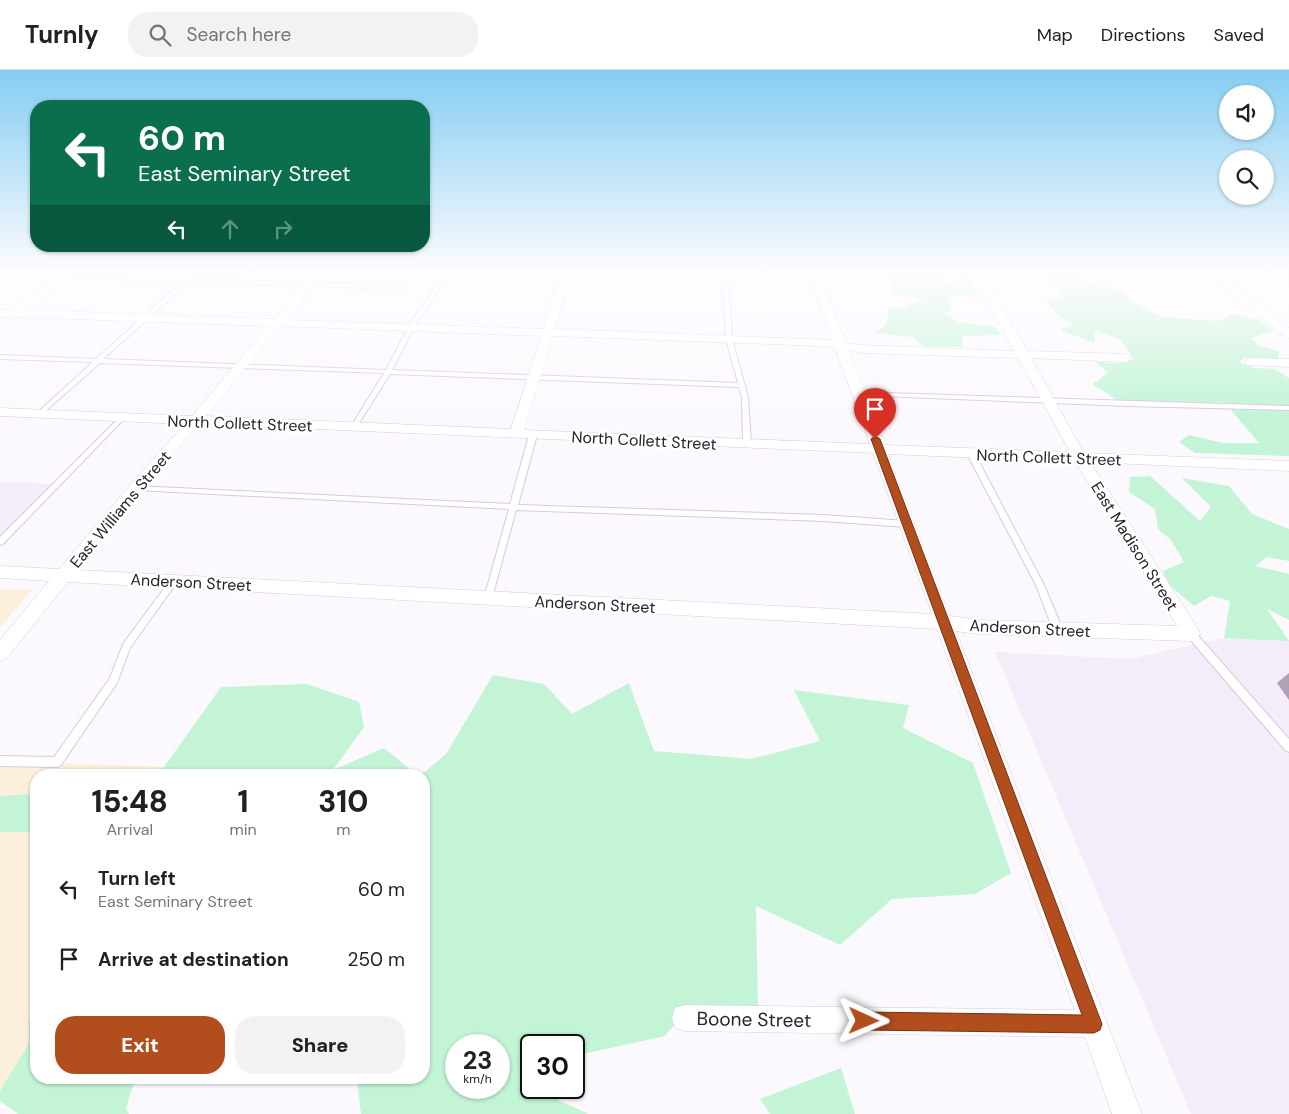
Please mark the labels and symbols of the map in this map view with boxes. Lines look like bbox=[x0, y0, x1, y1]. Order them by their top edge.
pin bbox=[854, 388, 896, 439]
street label: North Collett Street bbox=[167, 410, 313, 437]
street label: North Collett Street bbox=[571, 426, 717, 455]
street label: North Collett Street bbox=[976, 444, 1122, 471]
street label: East Williams Street bbox=[65, 446, 176, 572]
street label: East Madison Street bbox=[1086, 478, 1183, 615]
street label: Anderson Street bbox=[130, 569, 252, 596]
street label: Anderson Street bbox=[534, 591, 656, 618]
street label: Anderson Street bbox=[969, 615, 1091, 642]
position arrow bbox=[837, 994, 889, 1046]
street label: Boone Street bbox=[696, 1006, 811, 1033]
speed limit sign: 30 bbox=[520, 1034, 585, 1099]

